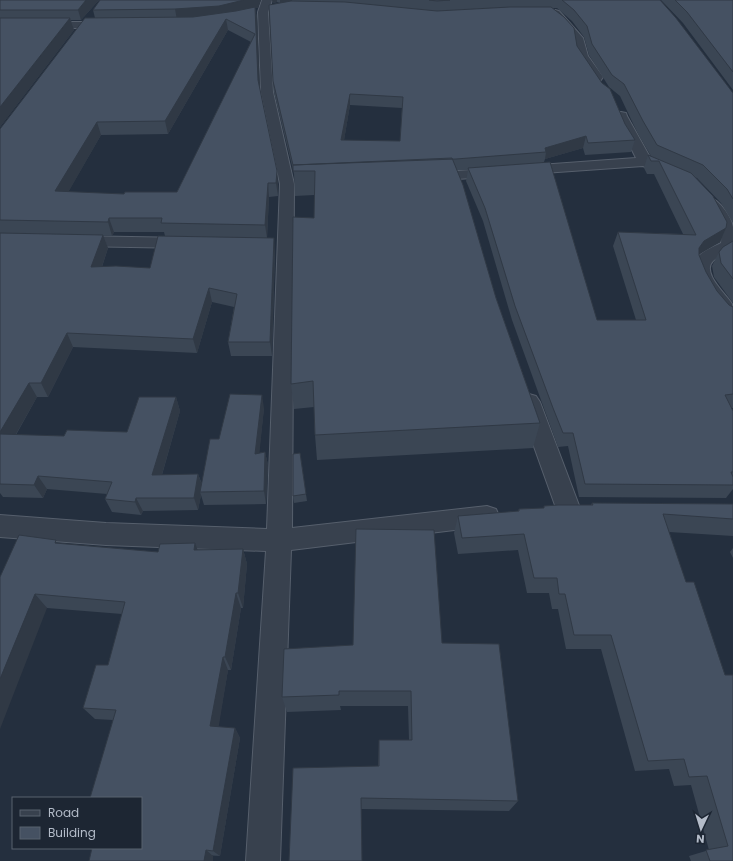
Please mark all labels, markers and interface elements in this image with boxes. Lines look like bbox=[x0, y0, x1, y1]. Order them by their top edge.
legend bbox=[12, 797, 142, 849]
text: Road bbox=[48, 804, 79, 821]
north arrow bbox=[681, 809, 721, 849]
text: Building bbox=[48, 824, 96, 841]
text: N bbox=[696, 831, 705, 847]

